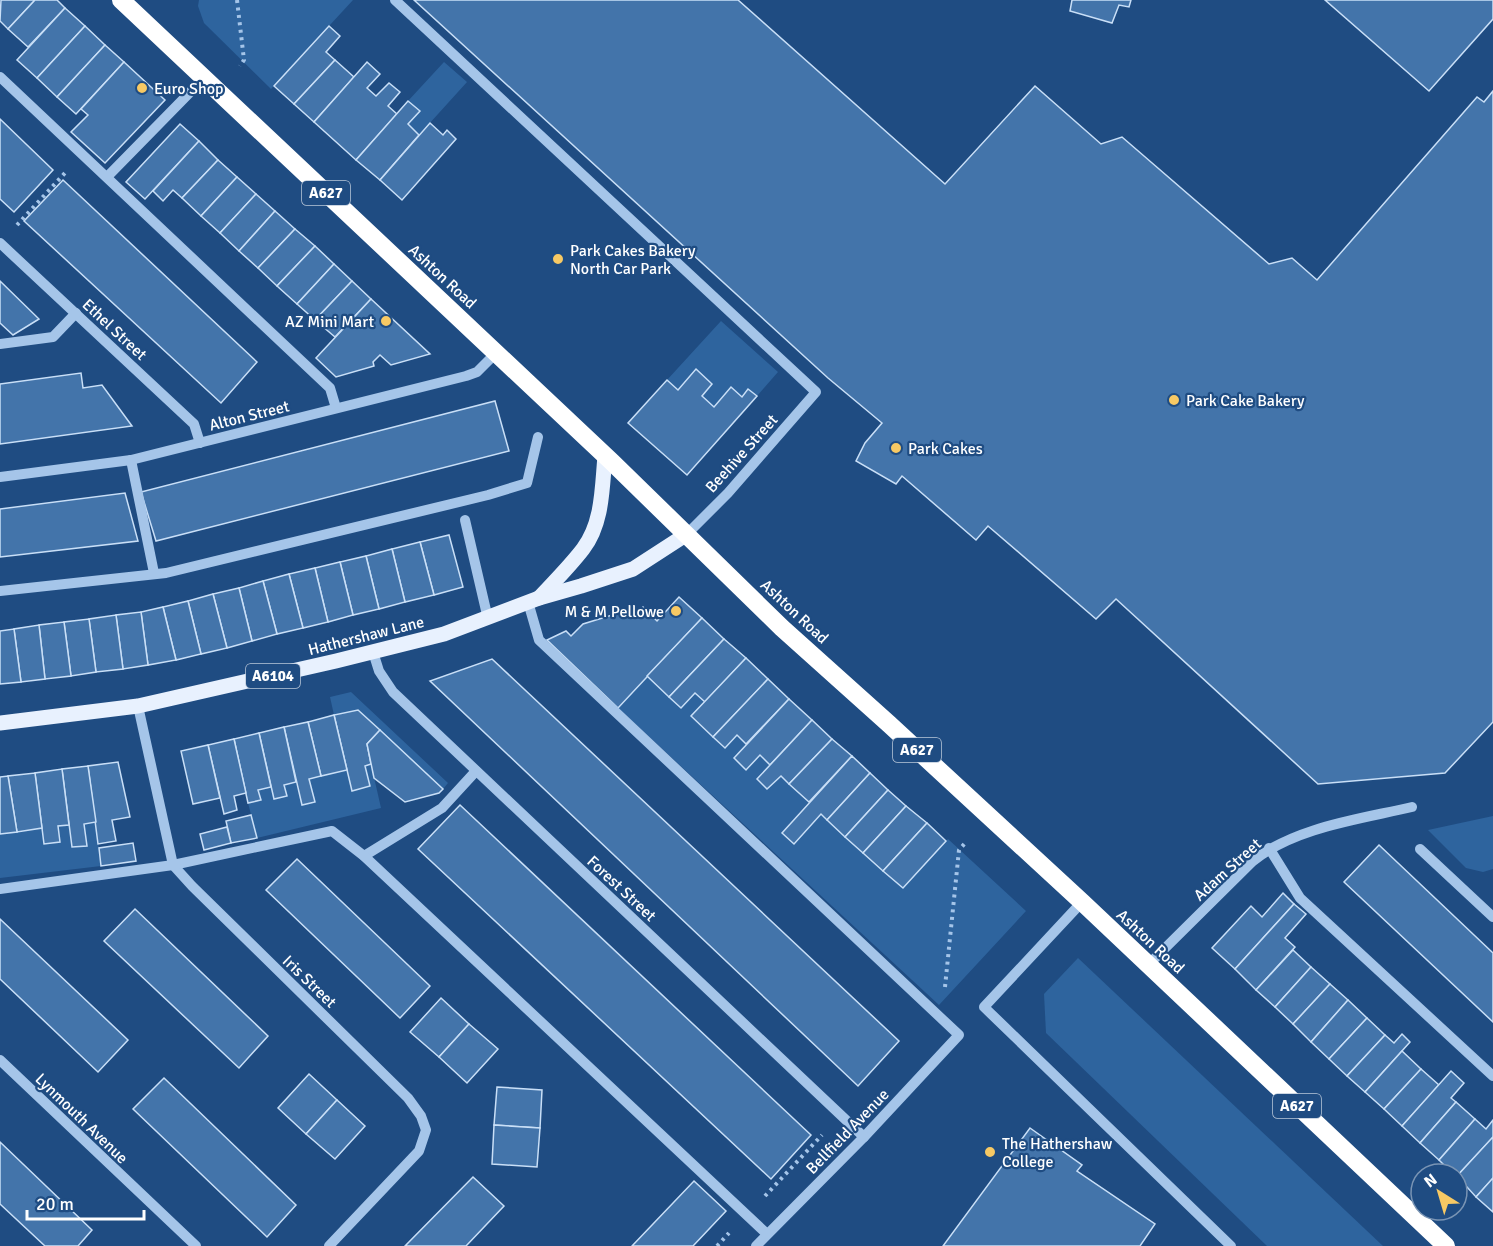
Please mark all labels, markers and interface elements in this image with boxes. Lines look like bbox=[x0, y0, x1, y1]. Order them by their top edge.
place label: Euro Shop bbox=[154, 79, 223, 99]
marker: Euro Shop bbox=[135, 81, 149, 95]
road number: A627 bbox=[302, 181, 350, 205]
street label: Ashton Road bbox=[404, 240, 481, 313]
place label: Park Cakes Bakery North Car Park bbox=[570, 241, 696, 279]
marker: Park Cakes Bakery North Car Park bbox=[551, 252, 565, 266]
street label: Ethel Street bbox=[78, 295, 151, 365]
place label: AZ Mini Mart bbox=[285, 312, 374, 332]
marker: AZ Mini Mart bbox=[379, 314, 393, 328]
place label: Park Cake Bakery bbox=[1186, 391, 1305, 411]
marker: Park Cake Bakery bbox=[1167, 393, 1181, 407]
street label: Alton Street bbox=[207, 396, 292, 436]
street label: Beehive Street bbox=[701, 410, 783, 497]
place label: Park Cakes bbox=[908, 439, 983, 459]
marker: Park Cakes bbox=[889, 441, 903, 455]
street label: Ashton Road bbox=[756, 575, 833, 648]
place label: M & M Pellowe bbox=[564, 602, 664, 622]
marker: M & M Pellowe bbox=[669, 604, 683, 618]
street label: Hathershaw Lane bbox=[306, 612, 426, 660]
road number: A6104 bbox=[246, 664, 300, 688]
road number: A627 bbox=[893, 738, 941, 762]
street label: Adam Street bbox=[1190, 834, 1266, 905]
street label: Forest Street bbox=[582, 852, 660, 926]
street label: Ashton Road bbox=[1112, 905, 1189, 978]
street label: Iris Street bbox=[278, 951, 341, 1013]
street label: Lynmouth Avenue bbox=[31, 1069, 132, 1168]
street label: Bellfield Avenue bbox=[802, 1085, 893, 1178]
road number: A627 bbox=[1273, 1094, 1321, 1118]
place label: The Hathershaw College bbox=[1002, 1134, 1113, 1172]
marker: The Hathershaw College bbox=[983, 1145, 997, 1159]
north arrow bbox=[1409, 1162, 1469, 1222]
text: N bbox=[1420, 1169, 1441, 1192]
scale bar bbox=[27, 1183, 144, 1221]
text: 20 m bbox=[36, 1193, 74, 1215]

